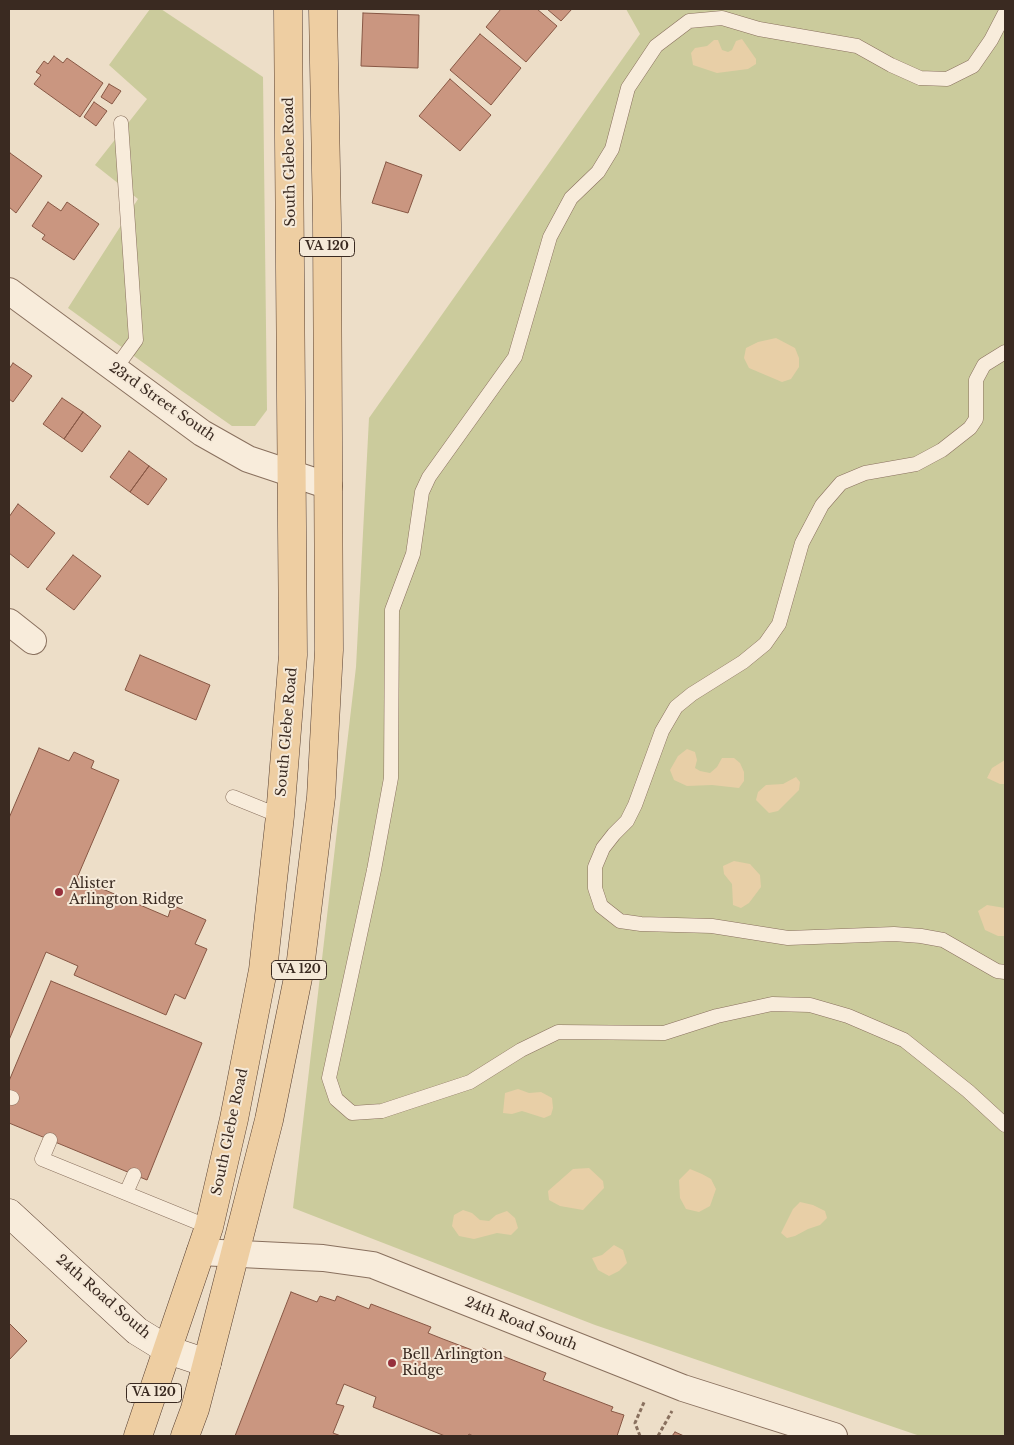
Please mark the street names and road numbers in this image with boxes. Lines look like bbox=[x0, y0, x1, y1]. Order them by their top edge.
street label: South Glebe Road bbox=[280, 97, 300, 227]
road number: VA 120 bbox=[300, 238, 354, 256]
street label: 23rd Street South bbox=[106, 359, 218, 445]
street label: South Glebe Road bbox=[273, 667, 301, 797]
road number: VA 120 bbox=[272, 960, 326, 980]
street label: South Glebe Road bbox=[208, 1067, 252, 1197]
street label: 24th Road South bbox=[52, 1251, 154, 1343]
street label: 24th Road South bbox=[462, 1294, 580, 1354]
road number: VA 120 bbox=[126, 1384, 182, 1402]

